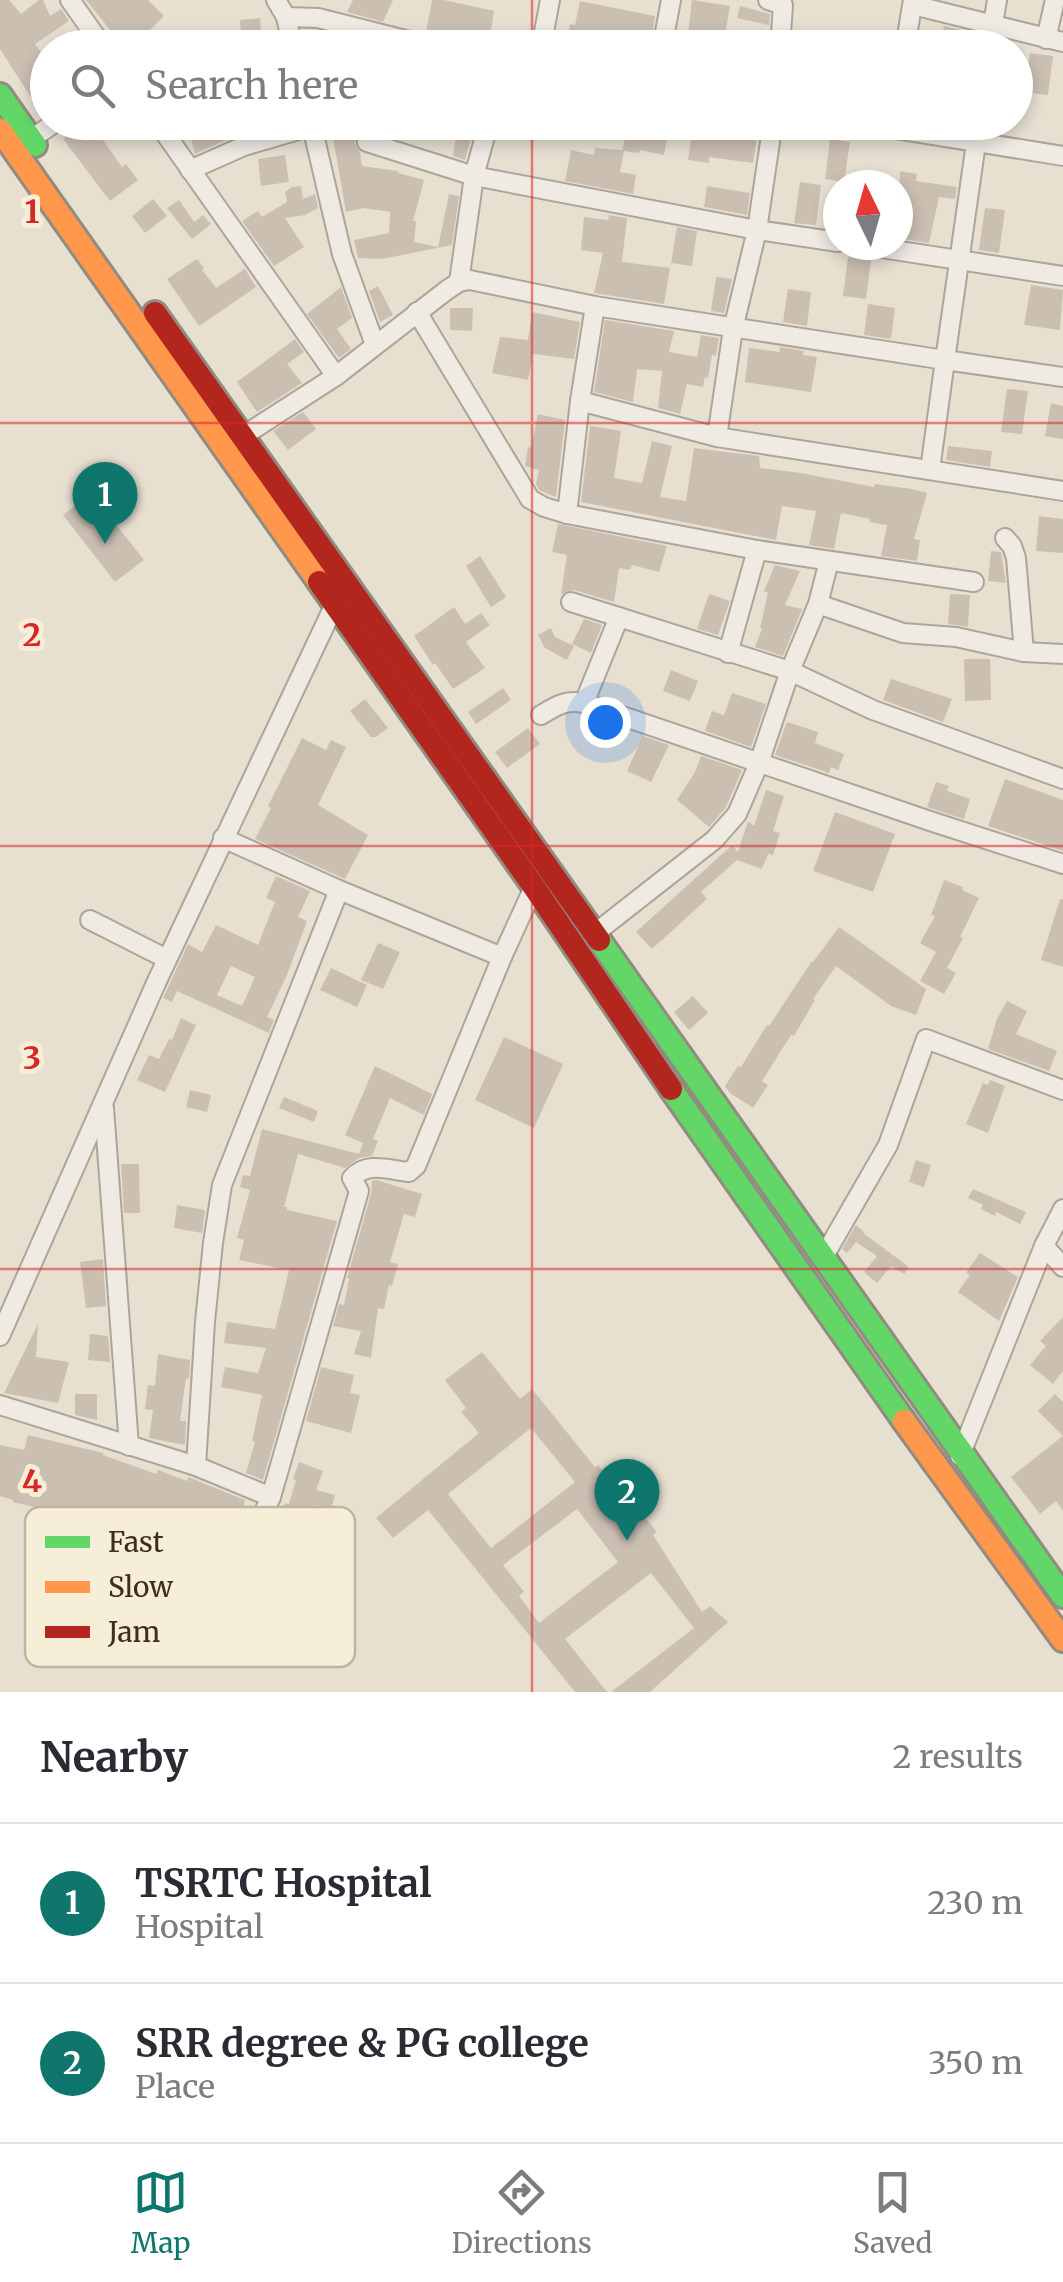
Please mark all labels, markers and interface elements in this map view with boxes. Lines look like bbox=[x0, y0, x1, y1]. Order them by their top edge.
search box bbox=[30, 30, 1033, 140]
icon: search bbox=[65, 58, 120, 113]
text: Search here bbox=[145, 62, 358, 109]
north arrow bbox=[823, 170, 913, 260]
text: 1 bbox=[25, 192, 40, 232]
pin: 1 bbox=[72, 462, 138, 544]
text: 2 bbox=[23, 615, 41, 655]
your location bbox=[580, 697, 631, 748]
text: 3 bbox=[23, 1038, 41, 1078]
pin: 2 bbox=[594, 1458, 660, 1541]
text: 4 bbox=[22, 1461, 42, 1501]
legend bbox=[25, 1507, 355, 1667]
text: Fast bbox=[108, 1524, 164, 1560]
text: Slow bbox=[108, 1569, 173, 1605]
text: Jam bbox=[107, 1614, 161, 1650]
text: Nearby bbox=[40, 1731, 188, 1783]
text: 2 results bbox=[892, 1737, 1023, 1777]
text: TSRTC Hospital bbox=[135, 1860, 432, 1907]
text: 1 bbox=[65, 1883, 80, 1923]
text: 230 m bbox=[927, 1883, 1023, 1923]
text: Hospital bbox=[135, 1907, 264, 1947]
text: SRR degree & PG college bbox=[135, 2020, 589, 2067]
text: 2 bbox=[63, 2043, 82, 2083]
text: 350 m bbox=[928, 2043, 1023, 2083]
text: Place bbox=[135, 2067, 215, 2107]
tab: Map bbox=[131, 2165, 190, 2261]
tab: Directions bbox=[452, 2165, 592, 2261]
tab: Saved bbox=[853, 2165, 932, 2261]

